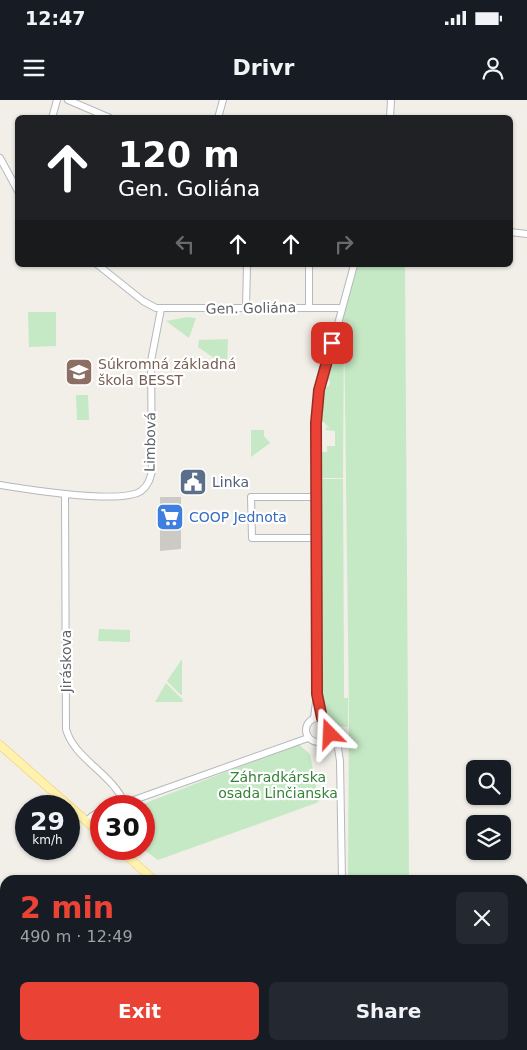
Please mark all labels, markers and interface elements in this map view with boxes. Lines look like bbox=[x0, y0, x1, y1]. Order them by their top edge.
text: 12:47 bbox=[25, 7, 85, 29]
icon: menu bbox=[20, 54, 48, 82]
icon: person bbox=[479, 54, 507, 82]
text: Drivr bbox=[233, 55, 294, 80]
icon: ahead bbox=[35, 135, 100, 200]
text: 120 m bbox=[118, 135, 240, 175]
text: Gen. Goliána bbox=[118, 176, 260, 201]
icon: left bbox=[171, 230, 199, 258]
icon: ahead bbox=[224, 230, 252, 258]
icon: ahead bbox=[277, 230, 305, 258]
icon: right bbox=[330, 230, 358, 258]
street label: Gen. Goliána bbox=[206, 299, 296, 317]
pin bbox=[311, 322, 353, 364]
icon: arrive bbox=[318, 329, 346, 357]
place label: Súkromná základná škola BESST bbox=[98, 356, 236, 388]
school or university icon: Súkromná základná škola BESST bbox=[64, 357, 94, 387]
street label: Limbová bbox=[141, 412, 159, 472]
public building icon: Linka bbox=[178, 467, 208, 497]
place label: Linka bbox=[212, 474, 249, 490]
supermarket icon: COOP Jednota bbox=[155, 502, 185, 532]
place label: COOP Jednota bbox=[189, 509, 287, 525]
street label: Jiráskova bbox=[58, 630, 74, 693]
position arrow bbox=[303, 707, 355, 759]
map controls bbox=[466, 760, 511, 860]
button: search bbox=[466, 760, 511, 805]
park label: Záhradkárska osada Linčianska bbox=[218, 769, 338, 801]
speed limit sign: 30 bbox=[90, 795, 155, 860]
text: 29 bbox=[30, 807, 65, 836]
button: layers bbox=[466, 815, 511, 860]
text: km/h bbox=[32, 833, 63, 847]
text: 2 min bbox=[20, 890, 114, 925]
button: close bbox=[456, 892, 508, 944]
text: 490 m · 12:49 bbox=[20, 927, 133, 946]
button: Exit bbox=[20, 982, 259, 1040]
button: Share bbox=[269, 982, 508, 1040]

